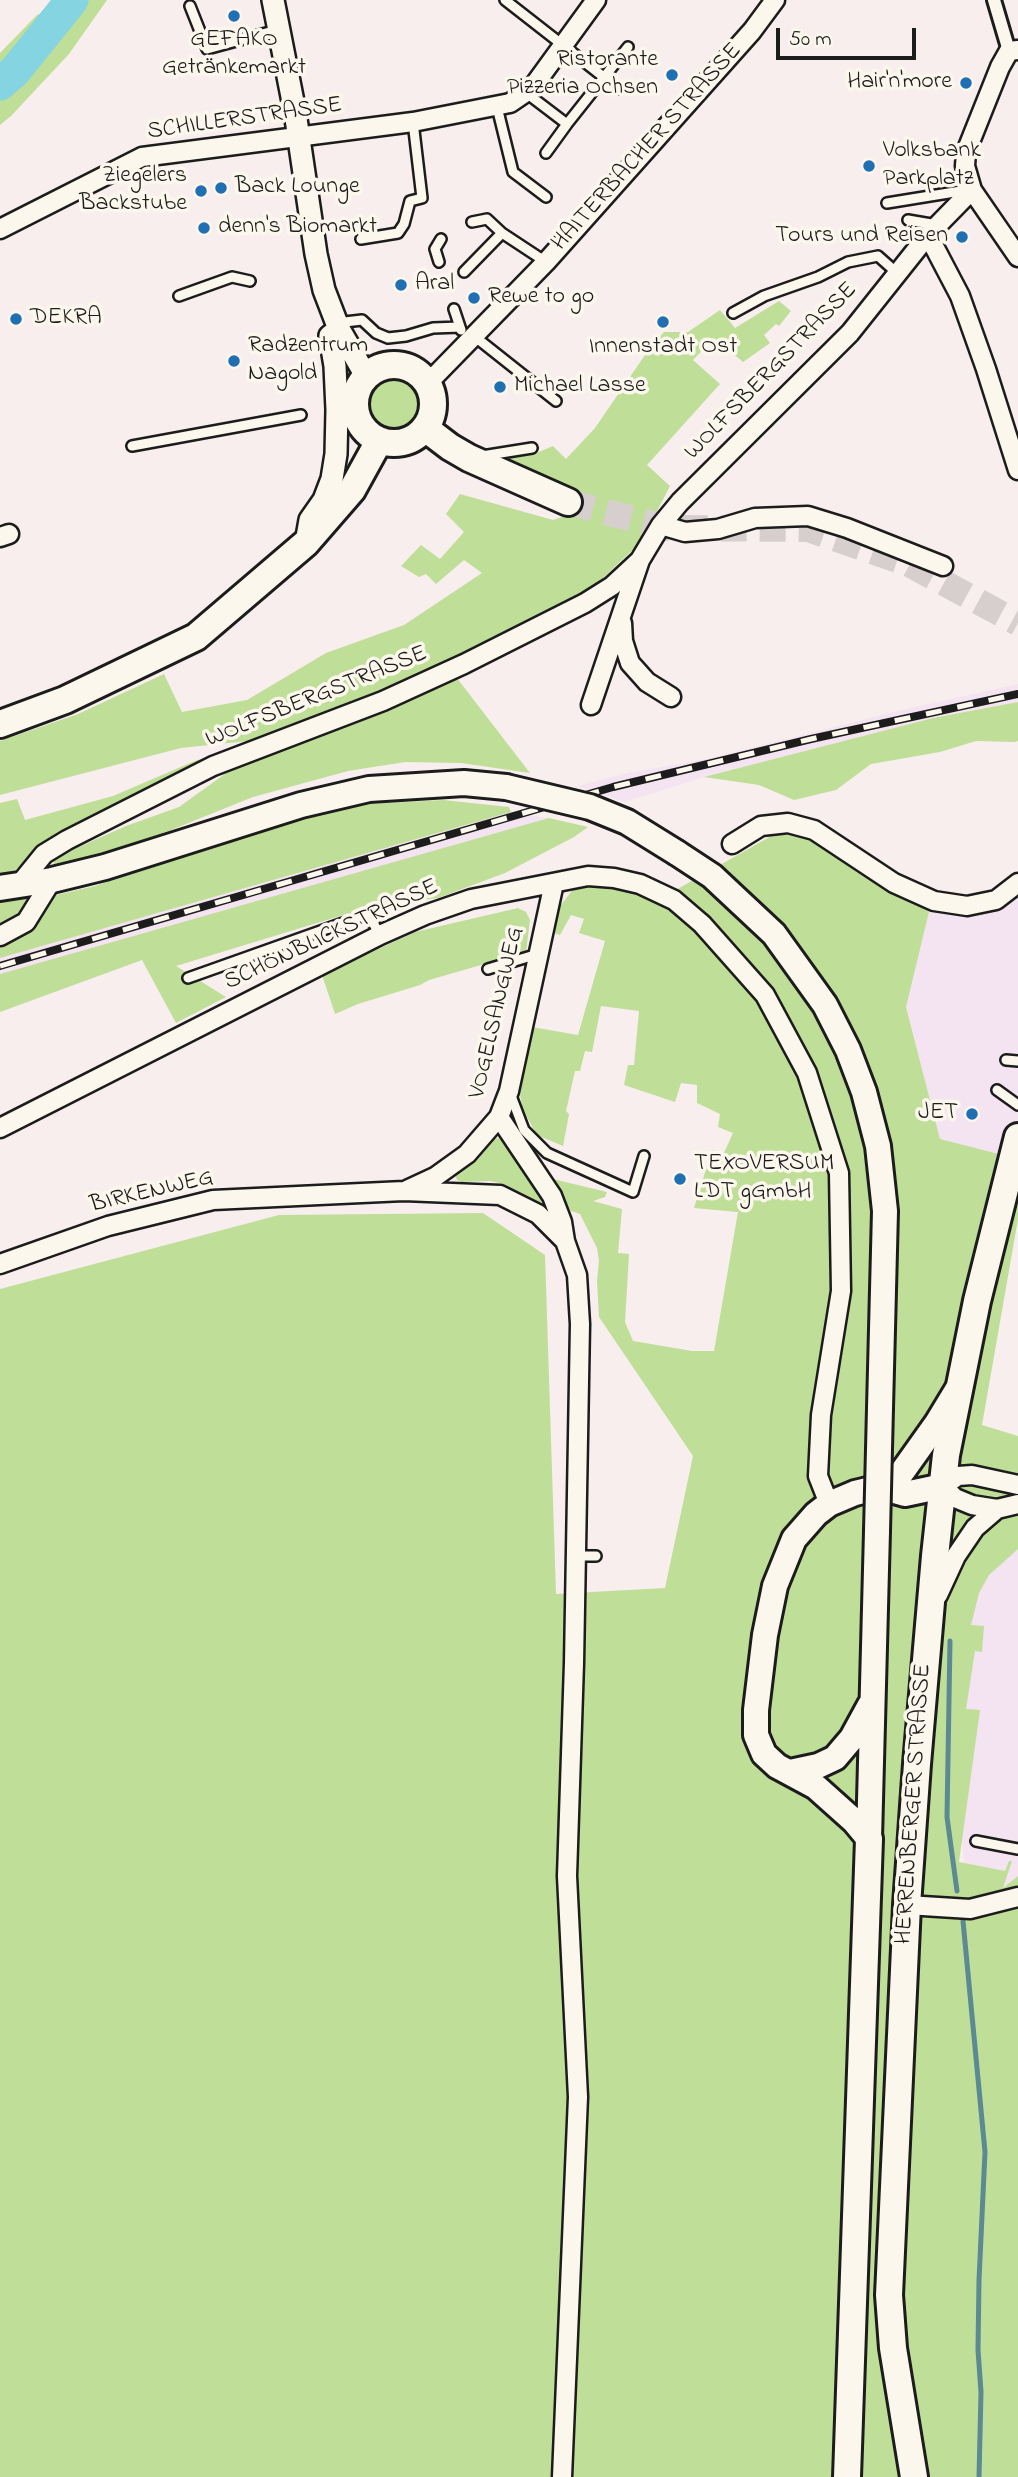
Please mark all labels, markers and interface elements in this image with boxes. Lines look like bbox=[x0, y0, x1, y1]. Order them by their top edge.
marker: GEFAKO Getränkemarkt bbox=[226, 8, 242, 24]
scale bar bbox=[780, 14, 920, 58]
text: 50 m bbox=[789, 25, 832, 55]
place label: GEFAKO Getränkemarkt bbox=[162, 27, 306, 83]
street label: HAITERBACHER STRASSE bbox=[547, 38, 749, 258]
place label: Ristorante Pizzeria Ochsen bbox=[507, 47, 658, 103]
marker: Ristorante Pizzeria Ochsen bbox=[664, 67, 680, 83]
place label: Hair'n'more bbox=[847, 69, 952, 97]
marker: Hair'n'more bbox=[958, 75, 974, 91]
street label: SCHILLERSTRASSE bbox=[146, 92, 344, 148]
place label: Volksbank Parkplatz bbox=[883, 138, 981, 194]
marker: Volksbank Parkplatz bbox=[861, 158, 877, 174]
place label: Ziegelers Backstube bbox=[79, 163, 187, 219]
place label: Back Lounge bbox=[235, 174, 360, 202]
marker: Back Lounge bbox=[213, 180, 229, 196]
marker: Ziegelers Backstube bbox=[193, 183, 209, 199]
place label: denn's Biomarkt bbox=[218, 214, 377, 242]
marker: denn's Biomarkt bbox=[196, 220, 212, 236]
place label: Tours und Reisen bbox=[775, 223, 948, 251]
marker: Tours und Reisen bbox=[954, 229, 970, 245]
place label: Aral bbox=[415, 271, 454, 299]
marker: Aral bbox=[393, 277, 409, 293]
street label: WOLFSBERGSTRASSE bbox=[680, 277, 864, 467]
place label: Rewe to go bbox=[488, 284, 594, 312]
marker: Rewe to go bbox=[466, 290, 482, 306]
place label: DEKRA bbox=[30, 305, 102, 333]
marker: DEKRA bbox=[8, 311, 24, 327]
marker: Innenstadt Ost bbox=[655, 314, 671, 330]
place label: Radzentrum Nagold bbox=[248, 333, 368, 389]
place label: Innenstadt Ost bbox=[589, 334, 737, 362]
marker: Radzentrum Nagold bbox=[226, 353, 242, 369]
place label: Michael Lasse bbox=[514, 373, 646, 401]
marker: Michael Lasse bbox=[492, 379, 508, 395]
street label: WOLFSBERGSTRASSE bbox=[202, 640, 432, 756]
street label: SCHÖNBLICKSTRASSE bbox=[221, 874, 443, 998]
street label: VOGELSANGWEG bbox=[464, 924, 532, 1102]
place label: JET bbox=[918, 1100, 958, 1128]
marker: JET bbox=[964, 1106, 980, 1122]
place label: TEXOVERSUM LDT gGmbH bbox=[694, 1151, 834, 1207]
street label: BIRKENWEG bbox=[88, 1165, 216, 1221]
marker: TEXOVERSUM LDT gGmbH bbox=[672, 1171, 688, 1187]
street label: HERRENBERGER STRASSE bbox=[891, 1663, 939, 1945]

